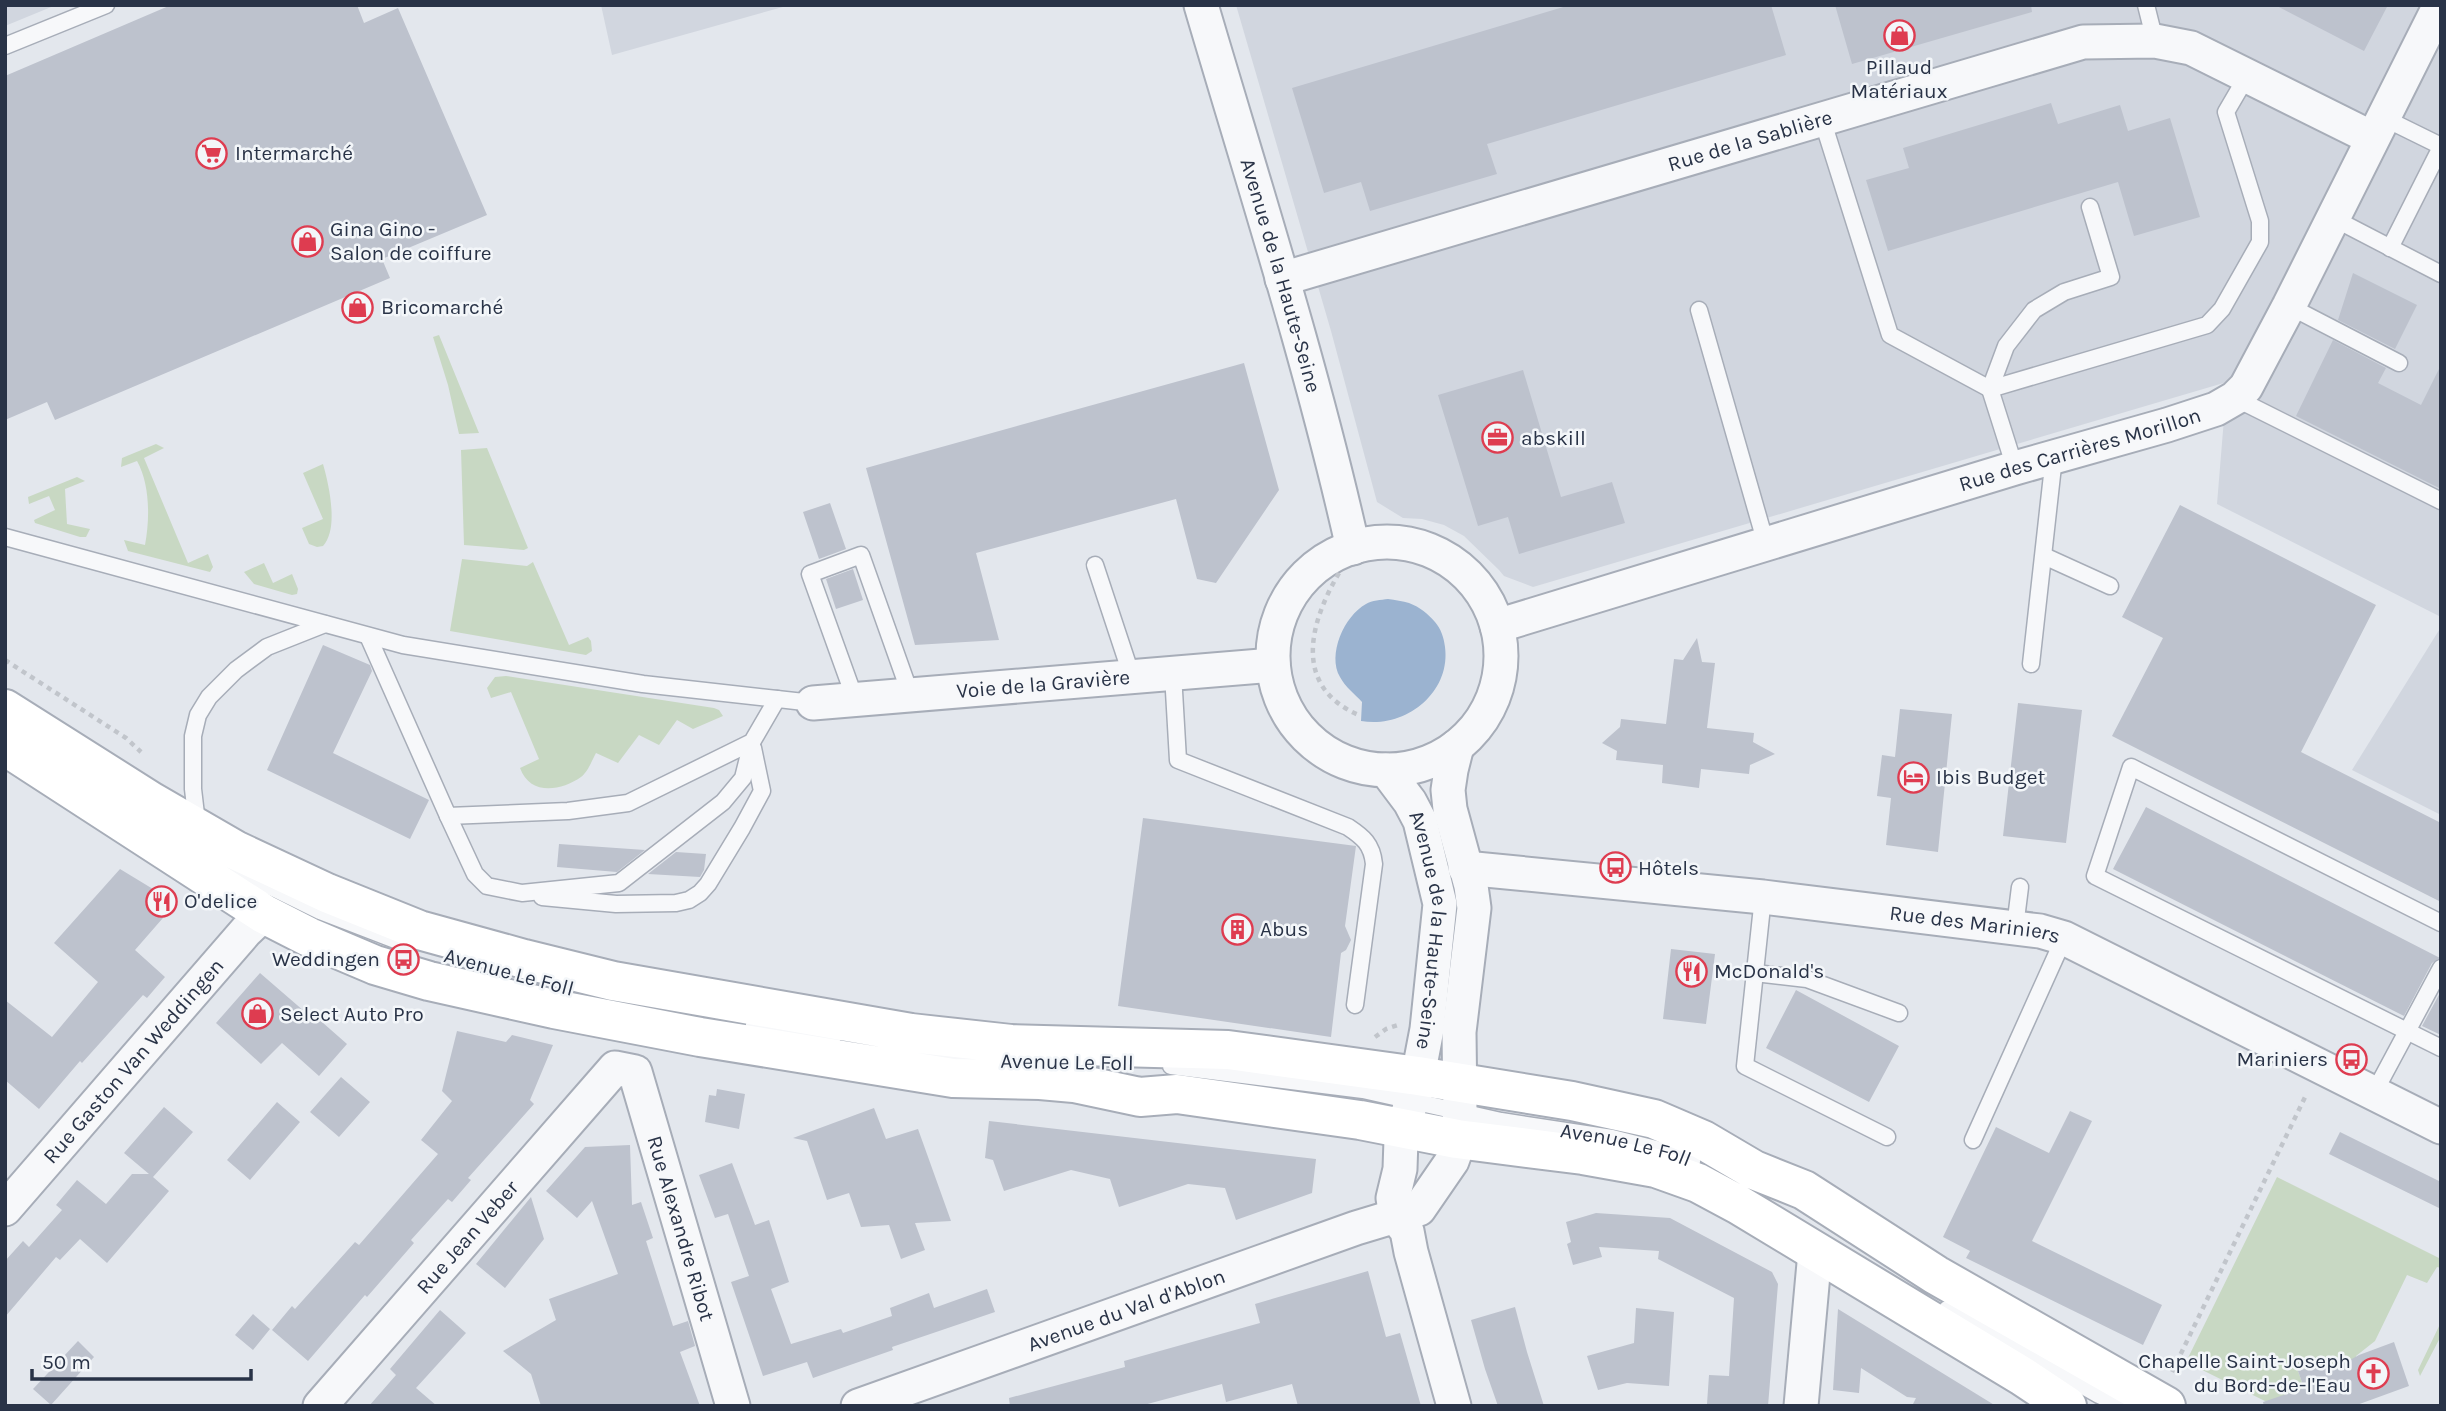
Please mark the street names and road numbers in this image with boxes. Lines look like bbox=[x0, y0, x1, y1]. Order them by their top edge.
street label: Rue de la Sablière bbox=[1665, 105, 1835, 176]
street label: Avenue de la Haute-Seine bbox=[1236, 156, 1326, 395]
street label: Rue des Carrières Morillon bbox=[1956, 403, 2204, 496]
street label: Voie de la Gravière bbox=[955, 665, 1131, 703]
street label: Avenue de la Haute-Seine bbox=[1404, 806, 1452, 1052]
street label: Rue des Mariniers bbox=[1888, 901, 2063, 948]
street label: Avenue Le Foll bbox=[441, 943, 577, 1001]
street label: Rue Gaston Van Weddingen bbox=[38, 954, 229, 1168]
street label: Avenue Le Foll bbox=[1000, 1049, 1134, 1075]
street label: Avenue Le Foll bbox=[1559, 1118, 1695, 1171]
street label: Rue Alexandre Ribot bbox=[642, 1133, 719, 1324]
street label: Rue Jean Veber bbox=[411, 1175, 524, 1299]
street label: Avenue du Val d'Ablon bbox=[1024, 1264, 1228, 1356]

